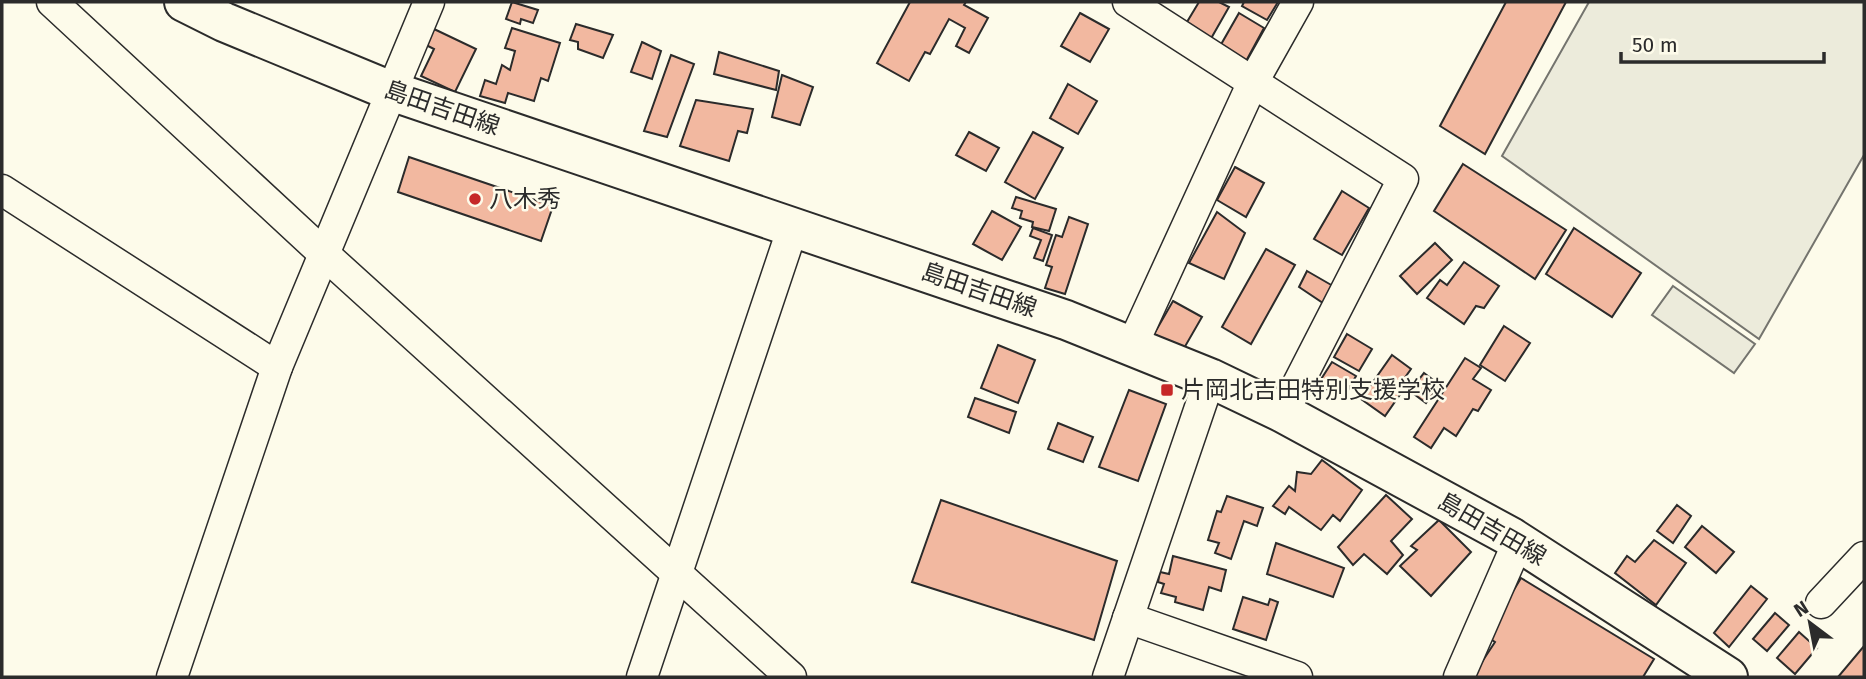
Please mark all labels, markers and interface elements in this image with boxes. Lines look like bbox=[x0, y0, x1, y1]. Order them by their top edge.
scale bar bbox=[1621, 21, 1824, 65]
text: 50 m bbox=[1632, 32, 1678, 58]
street label: 島田吉田線 bbox=[381, 75, 503, 141]
place label: 八木秀 bbox=[489, 185, 561, 213]
marker: 八木秀 bbox=[467, 191, 483, 207]
street label: 島田吉田線 bbox=[918, 257, 1040, 323]
place label: 片岡北吉田特別支援学校 bbox=[1181, 376, 1445, 404]
marker: 片岡北吉田特別支援学校 bbox=[1159, 382, 1175, 398]
street label: 島田吉田線 bbox=[1433, 487, 1551, 571]
north arrow bbox=[1775, 588, 1845, 658]
text: N bbox=[1790, 596, 1813, 622]

